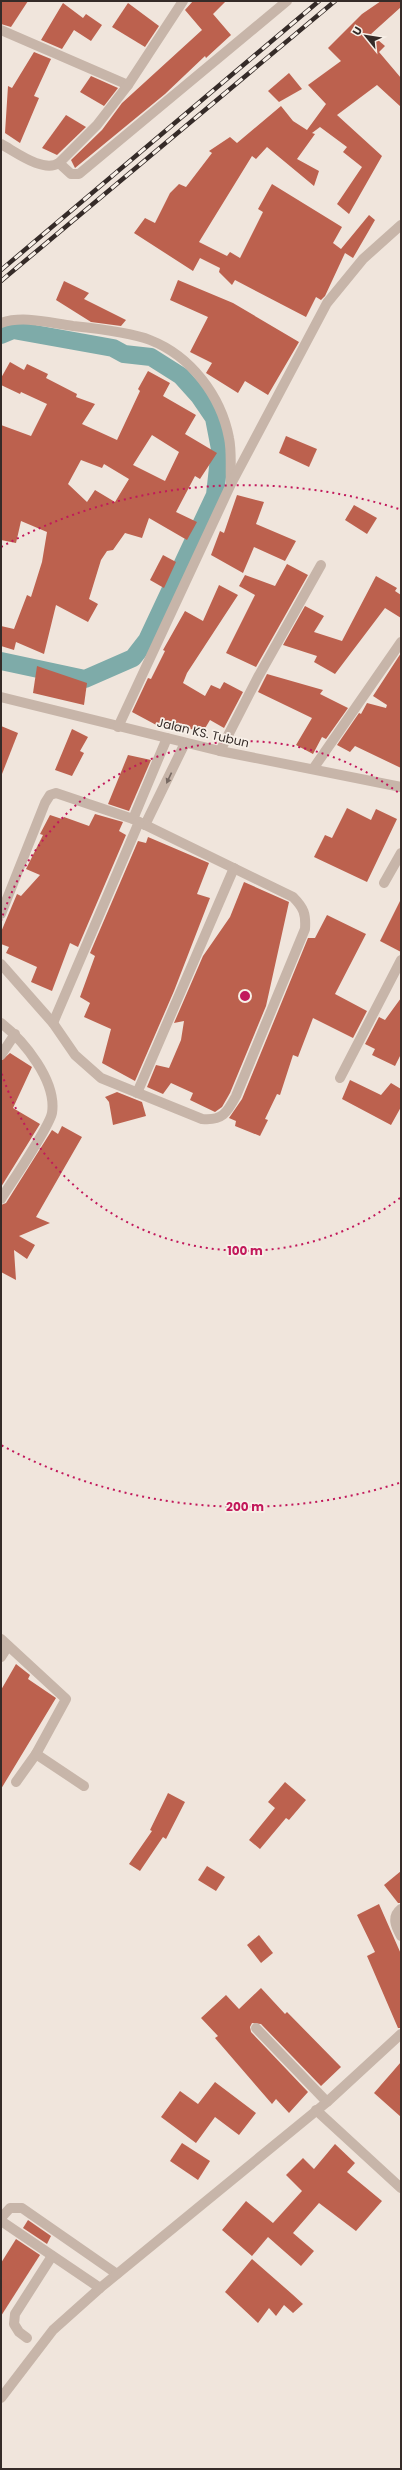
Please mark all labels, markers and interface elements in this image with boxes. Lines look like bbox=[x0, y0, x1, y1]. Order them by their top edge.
north arrow bbox=[346, 16, 386, 56]
text: U bbox=[348, 23, 366, 38]
street label: Jalan KS. Tubun bbox=[155, 714, 251, 751]
one-way arrow bbox=[166, 772, 172, 784]
centre of rings bbox=[238, 989, 252, 1003]
text: 100 m bbox=[227, 1242, 263, 1259]
text: 200 m bbox=[226, 1498, 264, 1515]

